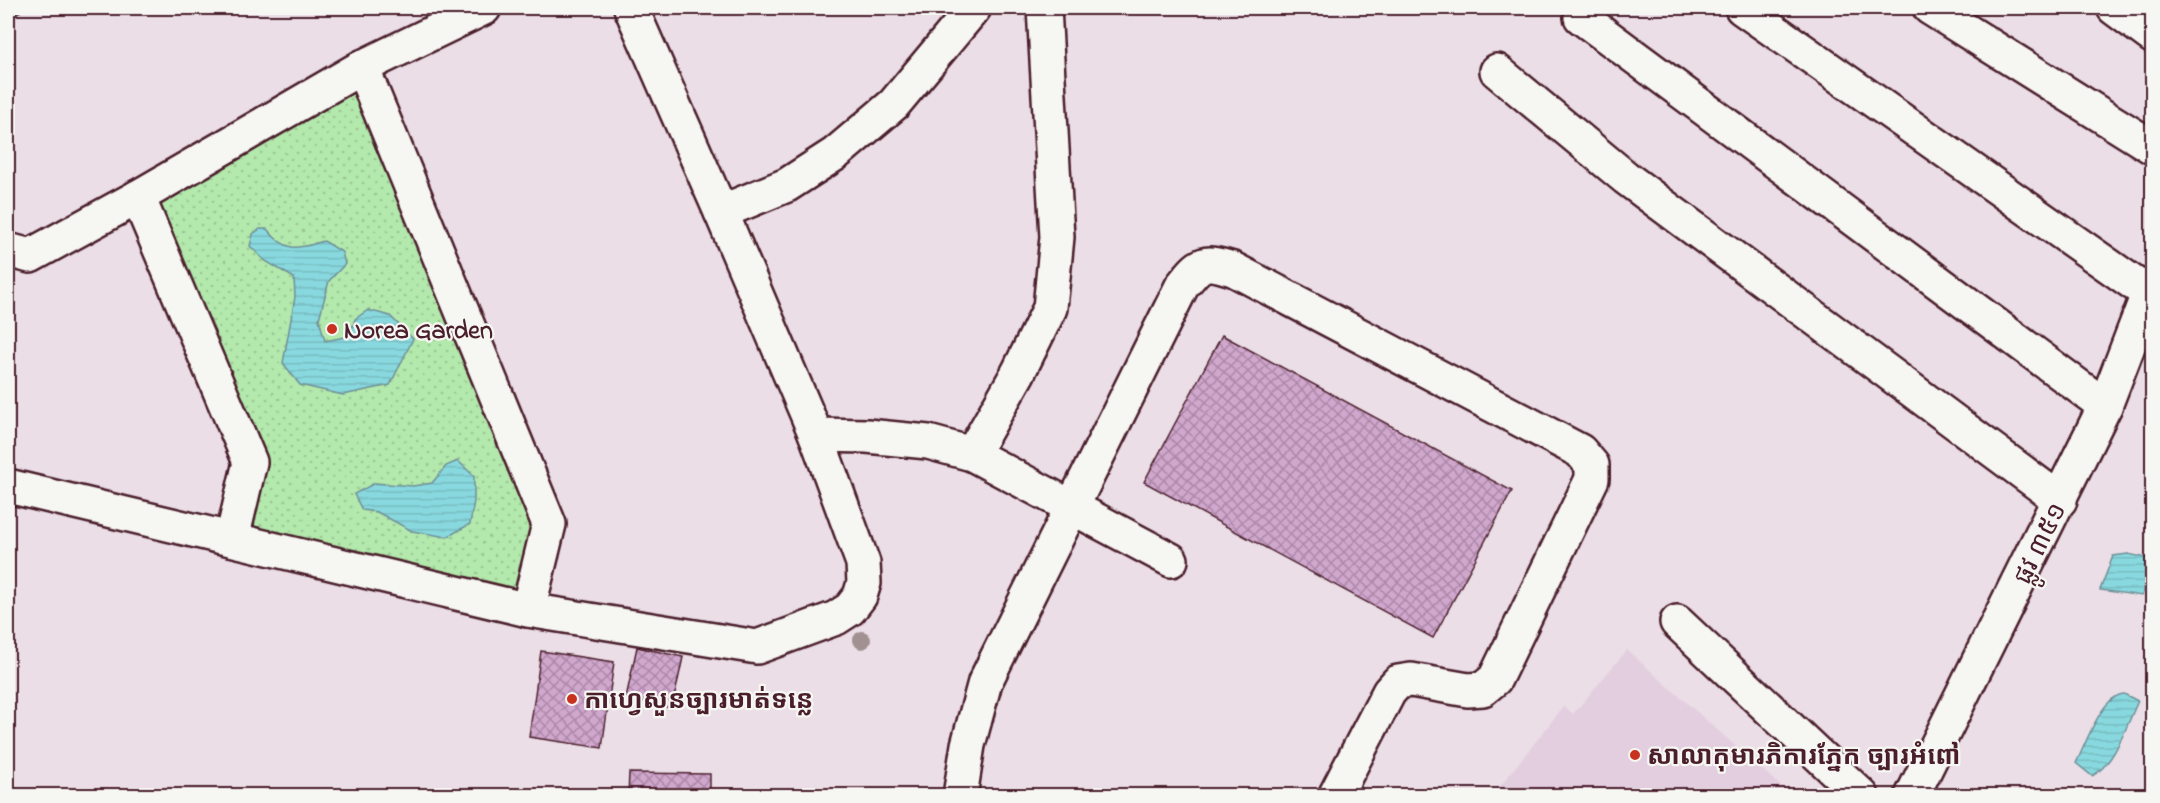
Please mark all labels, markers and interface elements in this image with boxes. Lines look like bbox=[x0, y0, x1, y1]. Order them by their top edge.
place label: Norea Garden bbox=[344, 313, 493, 351]
marker: Norea Garden bbox=[325, 322, 339, 336]
street label: ផ្លូវ ៣៥១ bbox=[2006, 497, 2079, 592]
place label: កាហ្វេសួនច្បារមាត់ទន្លេ bbox=[584, 683, 813, 721]
marker: កាហ្វេសួនច្បារមាត់ទន្លេ bbox=[565, 692, 579, 706]
place label: សាលាកុមារភិការភ្នែក ច្បារអំពៅ bbox=[1647, 739, 1960, 777]
marker: សាលាកុមារភិការភ្នែក ច្បារអំពៅ bbox=[1628, 748, 1642, 762]

